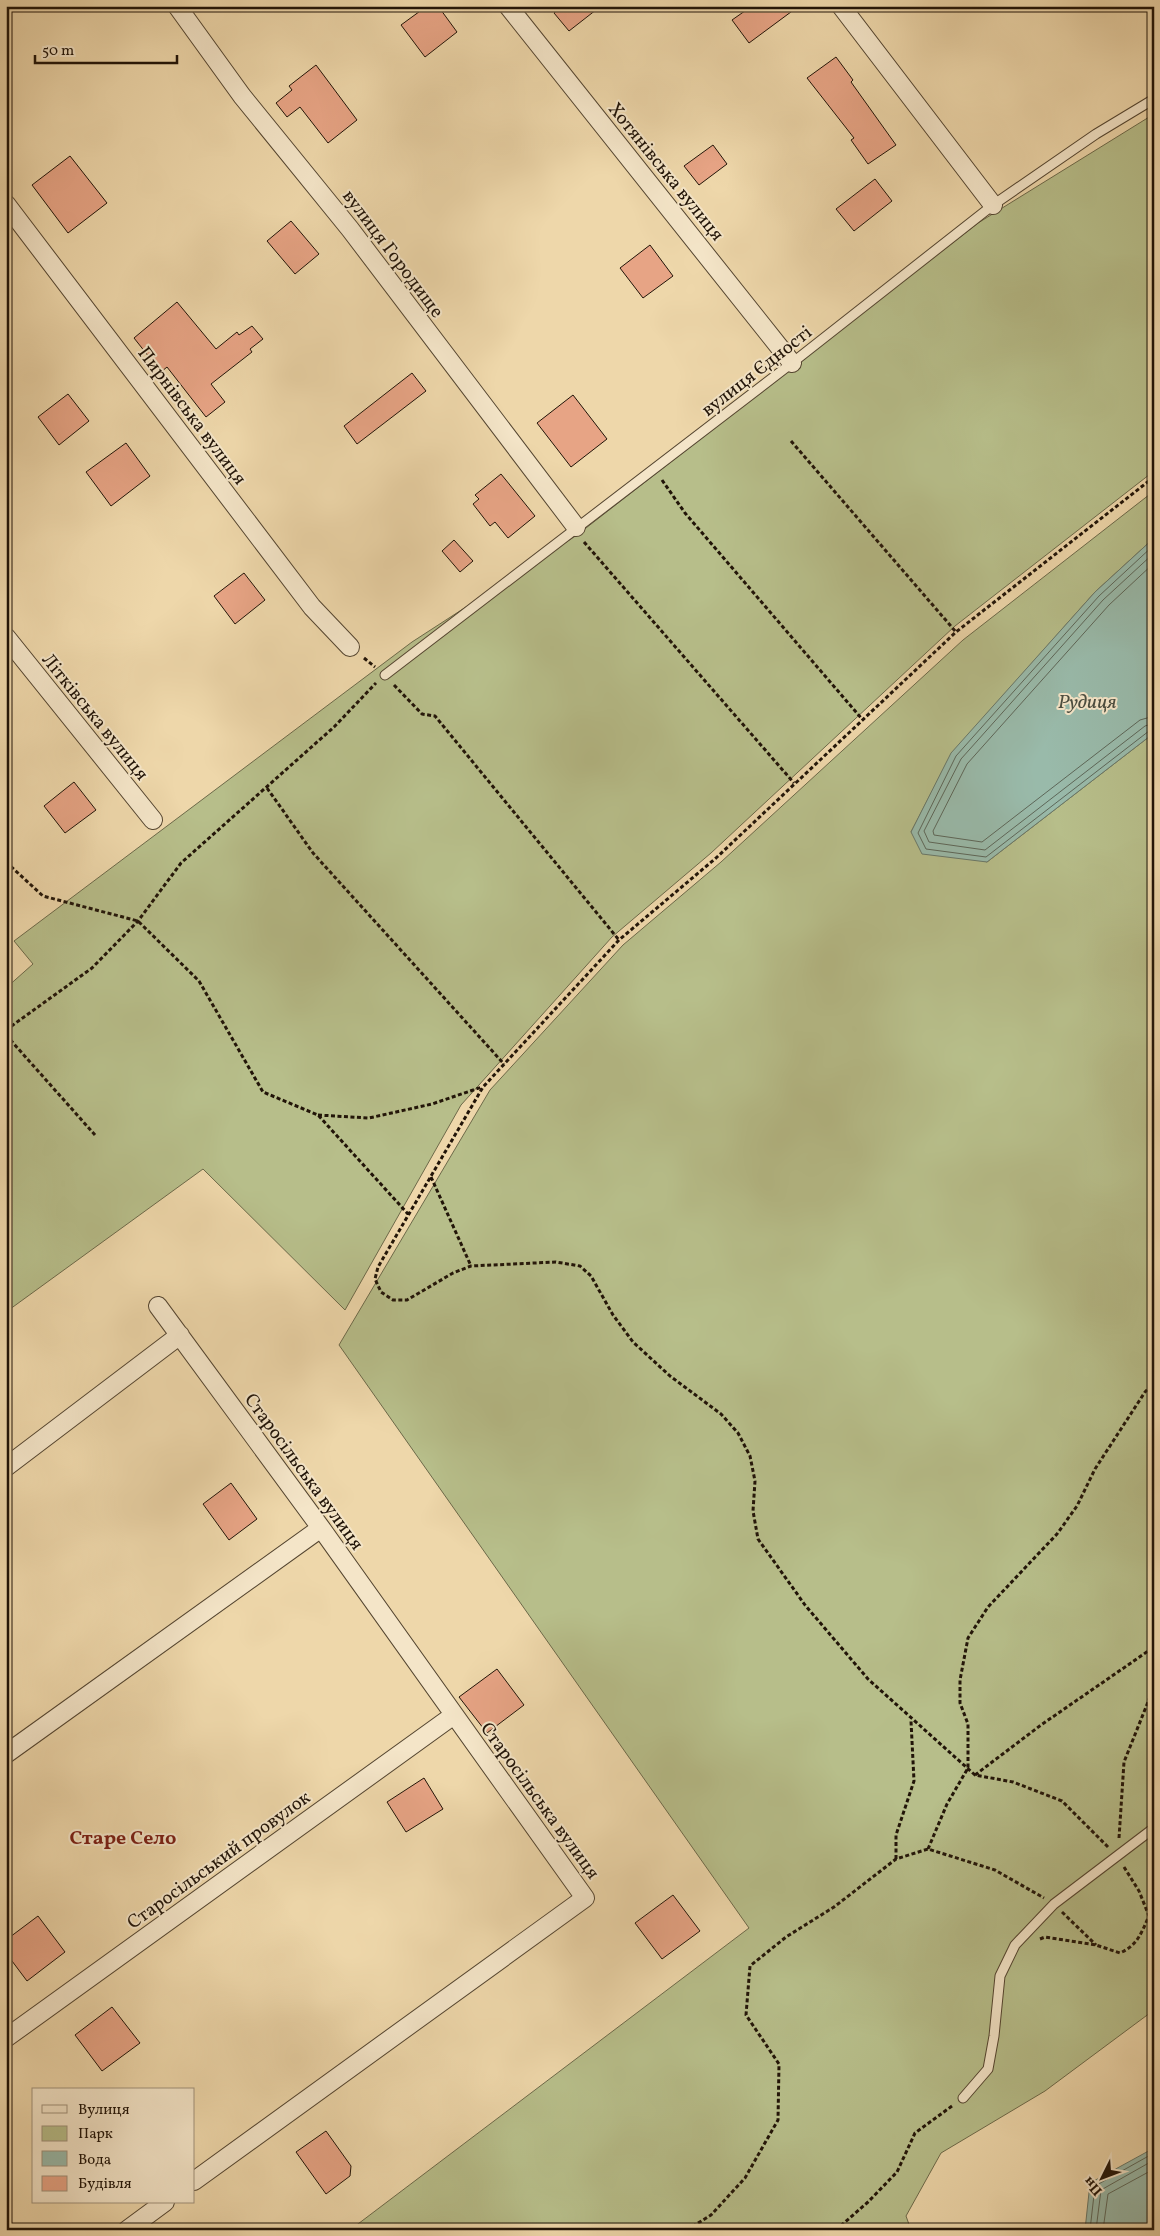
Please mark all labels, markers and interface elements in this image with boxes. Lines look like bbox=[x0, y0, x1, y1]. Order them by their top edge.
scale bar bbox=[35, 32, 178, 64]
text: 50 m bbox=[42, 41, 74, 62]
street label: Хотянівська вулиця bbox=[601, 97, 730, 247]
street label: вулиця Городище bbox=[336, 185, 449, 324]
street label: вулиця Єдності bbox=[696, 320, 818, 423]
street label: Пирнівська вулиця bbox=[131, 342, 252, 491]
street label: Літківська вулиця bbox=[35, 648, 154, 787]
water label: Рудиця bbox=[1058, 689, 1116, 717]
street label: Старосільська вулиця bbox=[238, 1388, 369, 1556]
street label: Старосільська вулиця bbox=[474, 1717, 605, 1885]
street label: Старосільський провулок bbox=[122, 1785, 316, 1936]
district label: Старе Село bbox=[69, 1825, 177, 1853]
legend bbox=[32, 2088, 195, 2204]
text: Вулиця bbox=[78, 2100, 130, 2121]
text: Парк bbox=[78, 2124, 113, 2145]
text: Вода bbox=[78, 2150, 111, 2171]
north arrow bbox=[1078, 2154, 1128, 2204]
text: Пн bbox=[1080, 2172, 1107, 2199]
text: Будівля bbox=[78, 2174, 132, 2195]

